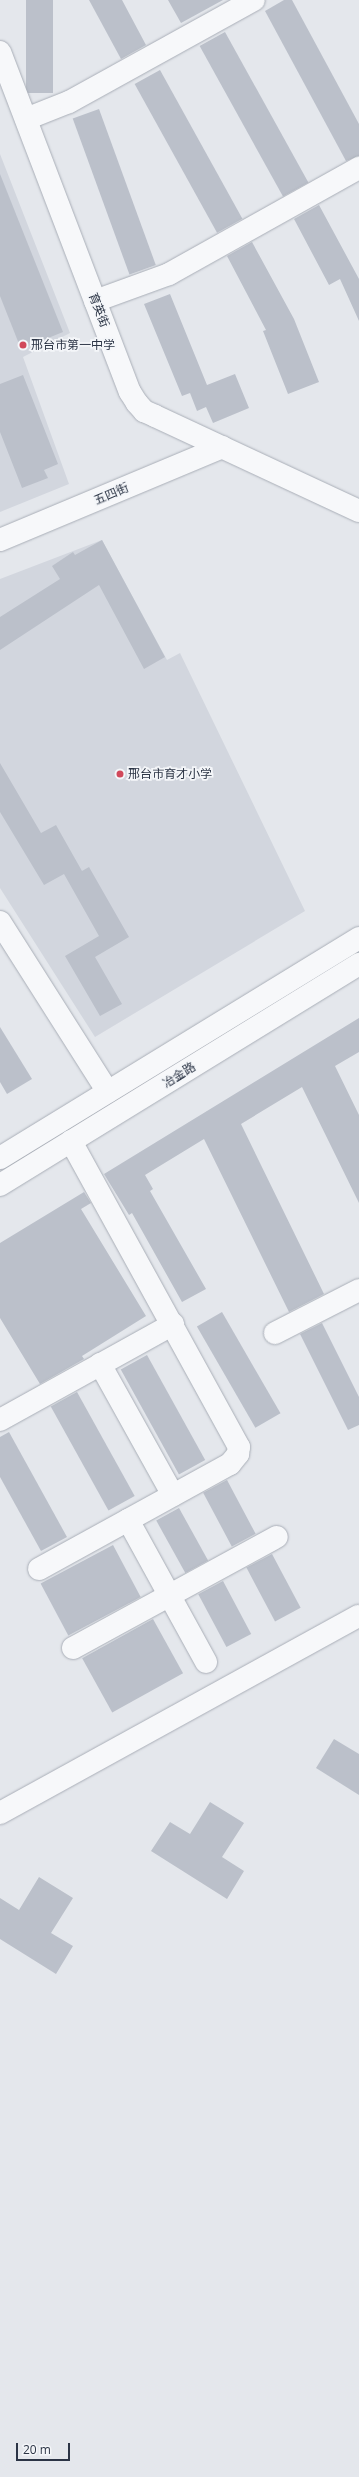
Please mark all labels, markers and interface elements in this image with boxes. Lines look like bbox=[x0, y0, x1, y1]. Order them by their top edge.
street label: 育英街 bbox=[86, 291, 112, 329]
place label: 邢台市第一中学 bbox=[31, 338, 115, 352]
marker: 邢台市第一中学 bbox=[18, 340, 28, 350]
street label: 五四街 bbox=[92, 480, 130, 508]
place label: 邢台市育才小学 bbox=[128, 767, 212, 781]
marker: 邢台市育才小学 bbox=[115, 769, 125, 779]
street label: 冶金路 bbox=[160, 1059, 198, 1091]
scale bar bbox=[18, 2435, 72, 2461]
text: 20 m bbox=[23, 2441, 51, 2458]

